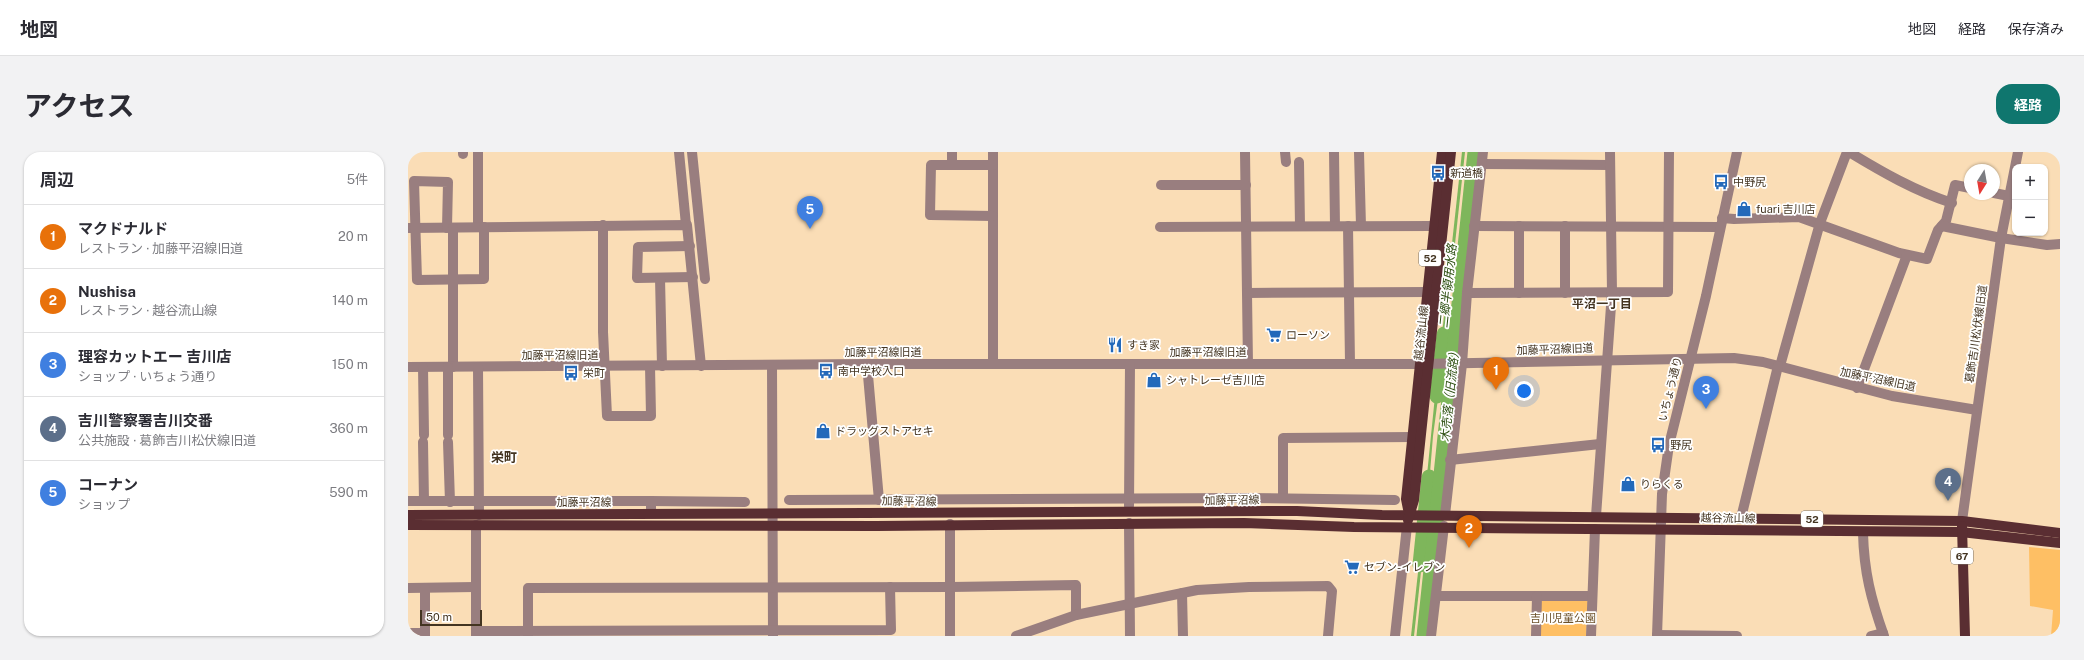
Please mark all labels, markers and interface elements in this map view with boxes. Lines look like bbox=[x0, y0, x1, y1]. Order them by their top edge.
text: 地図 bbox=[20, 18, 58, 40]
text: 地図 bbox=[1908, 21, 1936, 37]
text: 経路 bbox=[1958, 21, 1986, 37]
text: 保存済み bbox=[2008, 21, 2064, 37]
button: 経路 bbox=[1996, 84, 2060, 124]
text: アクセス bbox=[24, 89, 135, 122]
bus stop icon: 新道橋 bbox=[1429, 164, 1447, 182]
north arrow bbox=[1964, 164, 2000, 200]
map controls bbox=[2012, 164, 2048, 236]
button: + bbox=[2012, 164, 2048, 200]
place label: 新道橋 bbox=[1450, 167, 1483, 179]
text: 周辺 bbox=[40, 170, 74, 190]
text: 5件 bbox=[347, 172, 368, 187]
bus stop icon: 中野尻 bbox=[1712, 173, 1730, 191]
place label: 中野尻 bbox=[1733, 176, 1766, 188]
pin: 5 bbox=[797, 196, 823, 229]
shop icon: fuari 吉川店 bbox=[1735, 200, 1753, 218]
button: − bbox=[2012, 200, 2048, 236]
place label: fuari 吉川店 bbox=[1756, 203, 1816, 215]
text: マクドナルド bbox=[78, 220, 168, 237]
text: 1 bbox=[50, 229, 56, 244]
text: 20 m bbox=[338, 229, 368, 244]
text: レストラン · 加藤平沼線旧道 bbox=[78, 241, 243, 256]
water label: 二郷半領用水路 bbox=[1437, 243, 1459, 329]
road number: 52 bbox=[1419, 250, 1441, 266]
text: Nushisa bbox=[78, 283, 136, 300]
street label: 葛飾吉川松伏線旧道 bbox=[1963, 284, 1989, 384]
text: 2 bbox=[49, 293, 57, 308]
text: 140 m bbox=[332, 293, 368, 308]
district label: 平沼一丁目 bbox=[1572, 297, 1632, 311]
text: レストラン · 越谷流山線 bbox=[78, 303, 217, 318]
street label: 越谷流山線 bbox=[1412, 305, 1430, 361]
supermarket icon: ローソン bbox=[1265, 326, 1283, 344]
place label: ローソン bbox=[1286, 329, 1330, 341]
restaurant icon: すき家 bbox=[1106, 336, 1124, 354]
place label: すき家 bbox=[1127, 339, 1160, 351]
street label: 加藤平沼線旧道 bbox=[1516, 342, 1594, 356]
street label: 加藤平沼線旧道 bbox=[845, 346, 922, 358]
street label: 加藤平沼線旧道 bbox=[1170, 346, 1247, 358]
water label: 木売落（旧流路） bbox=[1438, 346, 1462, 442]
text: 理容カットエー 吉川店 bbox=[78, 348, 231, 365]
street label: 加藤平沼線旧道 bbox=[522, 349, 599, 361]
street label: いちょう通り bbox=[1656, 356, 1684, 422]
text: 3 bbox=[49, 357, 57, 372]
text: 150 m bbox=[332, 357, 368, 372]
pin: 1 bbox=[1483, 357, 1509, 390]
bus stop icon: 南中学校入口 bbox=[817, 362, 835, 380]
bus stop icon: 栄町 bbox=[562, 364, 580, 382]
place label: 南中学校入口 bbox=[838, 365, 904, 377]
street label: 加藤平沼線旧道 bbox=[1839, 365, 1917, 393]
place label: 栄町 bbox=[583, 367, 605, 379]
text: ショップ · いちょう通り bbox=[78, 369, 217, 384]
shop icon: シャトレーゼ吉川店 bbox=[1145, 371, 1163, 389]
place label: シャトレーゼ吉川店 bbox=[1166, 374, 1265, 386]
pin: 3 bbox=[1693, 376, 1719, 409]
your location bbox=[1514, 381, 1534, 401]
text: 吉川警察署吉川交番 bbox=[78, 412, 213, 429]
text: 4 bbox=[49, 421, 57, 436]
text: 360 m bbox=[330, 421, 368, 436]
shop icon: ドラッグストアセキ bbox=[814, 422, 832, 440]
place label: ドラッグストアセキ bbox=[835, 425, 934, 437]
text: 公共施設 · 葛飾吉川松伏線旧道 bbox=[78, 433, 256, 448]
bus stop icon: 野尻 bbox=[1649, 436, 1667, 454]
place label: 野尻 bbox=[1670, 439, 1692, 451]
district label: 栄町 bbox=[491, 450, 517, 465]
pin: 4 bbox=[1935, 468, 1961, 501]
shop icon: りらくる bbox=[1619, 475, 1637, 493]
text: コーナン bbox=[78, 476, 138, 493]
place label: りらくる bbox=[1640, 478, 1684, 490]
text: 5 bbox=[49, 485, 57, 500]
text: 590 m bbox=[329, 485, 368, 500]
street label: 加藤平沼線 bbox=[1204, 494, 1260, 506]
street label: 加藤平沼線 bbox=[881, 495, 937, 507]
street label: 加藤平沼線 bbox=[557, 496, 612, 508]
text: ショップ bbox=[78, 497, 130, 512]
road number: 52 bbox=[1801, 511, 1823, 527]
street label: 越谷流山線 bbox=[1700, 512, 1756, 524]
pin: 2 bbox=[1456, 515, 1482, 548]
road number: 67 bbox=[1951, 548, 1973, 564]
supermarket icon: セブン-イレブン bbox=[1343, 558, 1361, 576]
place label: セブン-イレブン bbox=[1364, 561, 1445, 573]
scale bar bbox=[420, 608, 482, 627]
text: 50 m bbox=[426, 611, 452, 623]
park label: 吉川児童公園 bbox=[1530, 612, 1596, 624]

